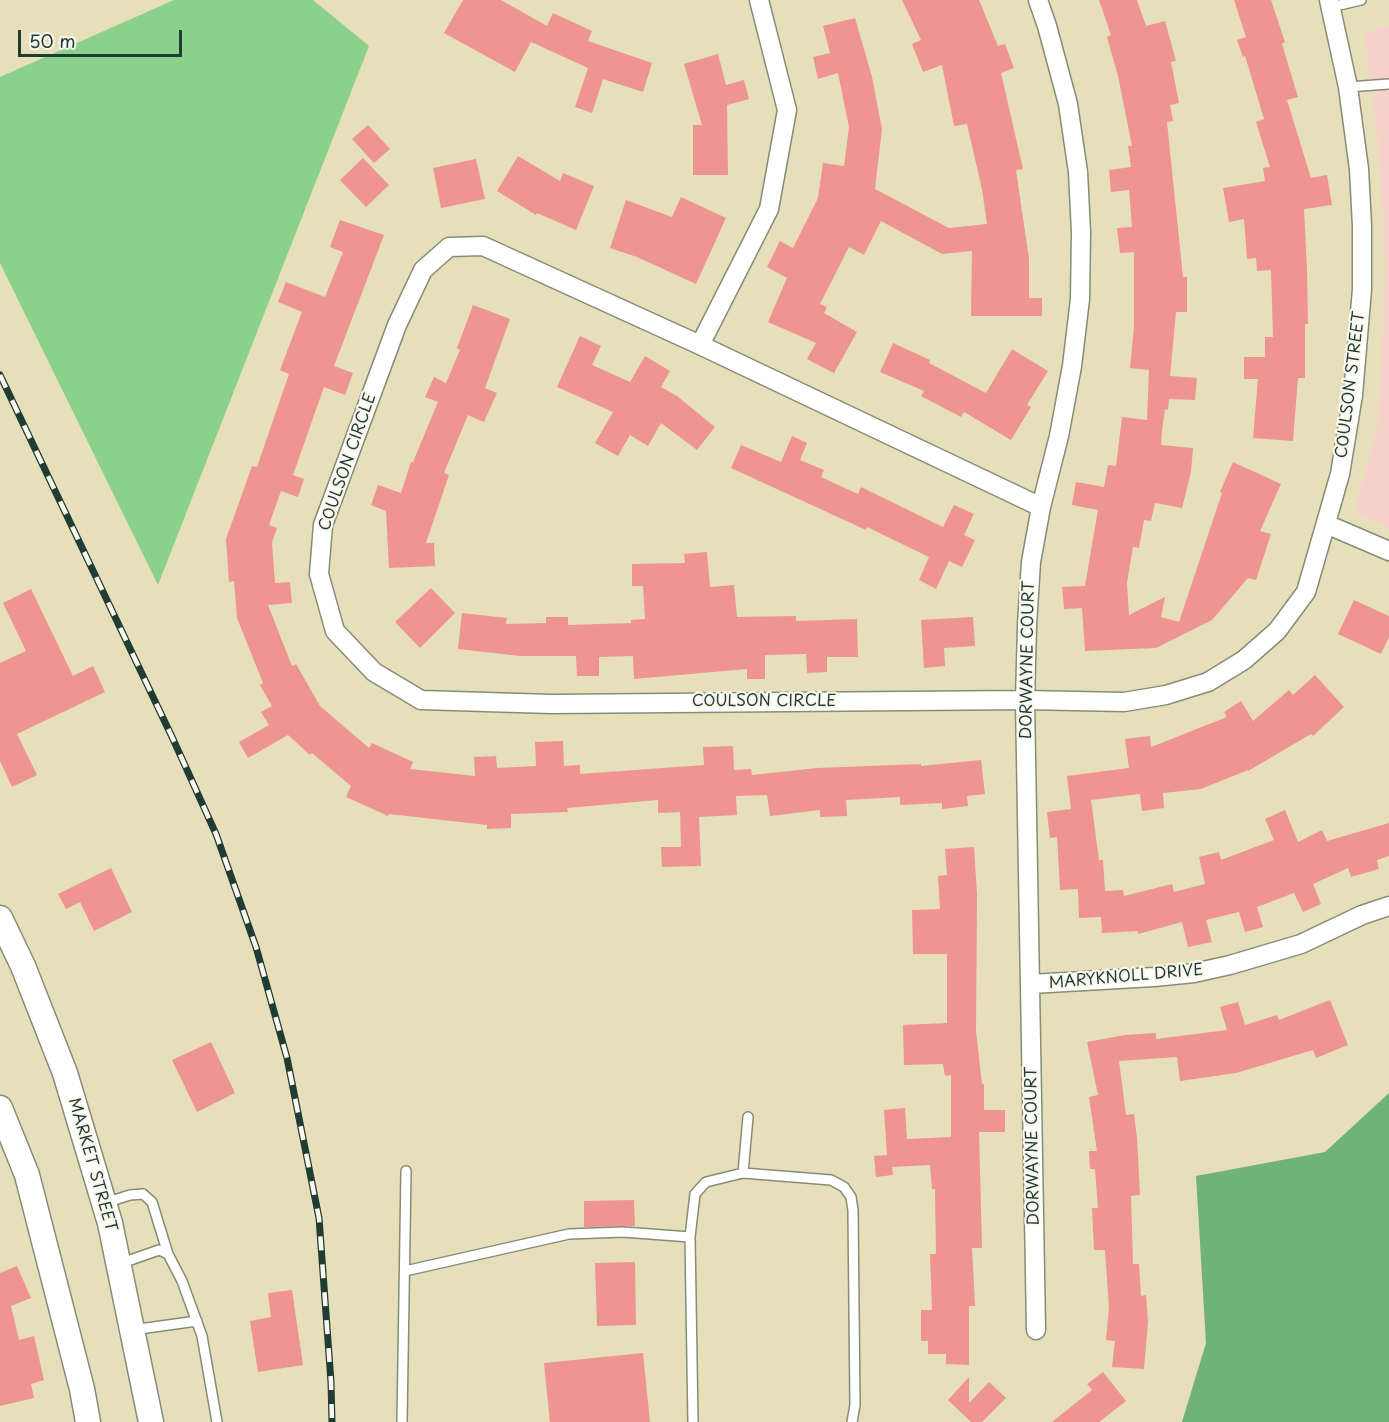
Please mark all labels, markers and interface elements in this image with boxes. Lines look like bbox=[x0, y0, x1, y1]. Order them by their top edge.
scale bar bbox=[21, 18, 184, 56]
text: 50 m bbox=[29, 27, 76, 54]
street label: COULSON STREET bbox=[1332, 311, 1370, 459]
street label: COULSON CIRCLE bbox=[315, 391, 381, 533]
street label: DORWAYNE COURT bbox=[1017, 581, 1039, 739]
street label: COULSON CIRCLE bbox=[692, 692, 836, 712]
street label: MARYKNOLL DRIVE bbox=[1048, 961, 1204, 993]
street label: DORWAYNE COURT bbox=[1022, 1067, 1044, 1225]
street label: MARKET STREET bbox=[64, 1096, 120, 1234]

